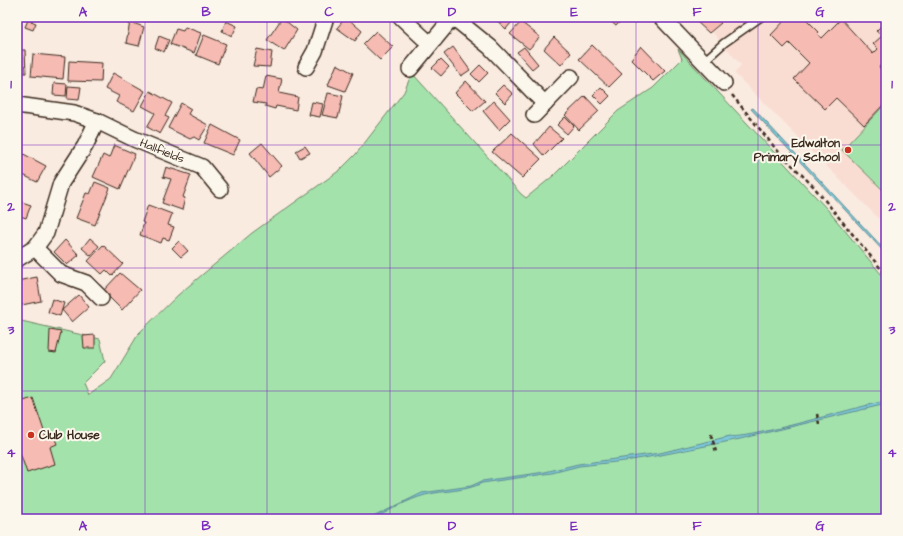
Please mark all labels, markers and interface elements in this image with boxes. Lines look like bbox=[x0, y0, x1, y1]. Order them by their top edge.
text: A bbox=[79, 3, 88, 21]
text: B bbox=[201, 3, 211, 21]
text: C bbox=[324, 3, 334, 21]
text: D bbox=[448, 3, 457, 21]
text: E bbox=[570, 3, 578, 21]
text: F bbox=[692, 3, 702, 21]
text: G bbox=[815, 3, 825, 21]
text: 1 bbox=[10, 75, 12, 93]
text: 1 bbox=[891, 75, 893, 93]
street label: Hallfields bbox=[137, 134, 187, 168]
place label: Edwalton Primary School bbox=[754, 135, 840, 167]
marker: Edwalton Primary School bbox=[843, 145, 853, 155]
text: 2 bbox=[6, 198, 15, 216]
text: 2 bbox=[887, 198, 896, 216]
text: 3 bbox=[7, 321, 15, 339]
text: 3 bbox=[888, 321, 896, 339]
place label: Club House bbox=[39, 427, 100, 444]
marker: Club House bbox=[26, 430, 36, 440]
text: 4 bbox=[7, 444, 16, 462]
text: 4 bbox=[888, 444, 897, 462]
text: A bbox=[79, 517, 88, 535]
text: B bbox=[201, 517, 211, 535]
text: C bbox=[324, 517, 334, 535]
text: D bbox=[448, 517, 457, 535]
text: E bbox=[570, 517, 578, 535]
text: F bbox=[692, 517, 702, 535]
text: G bbox=[815, 517, 825, 535]

